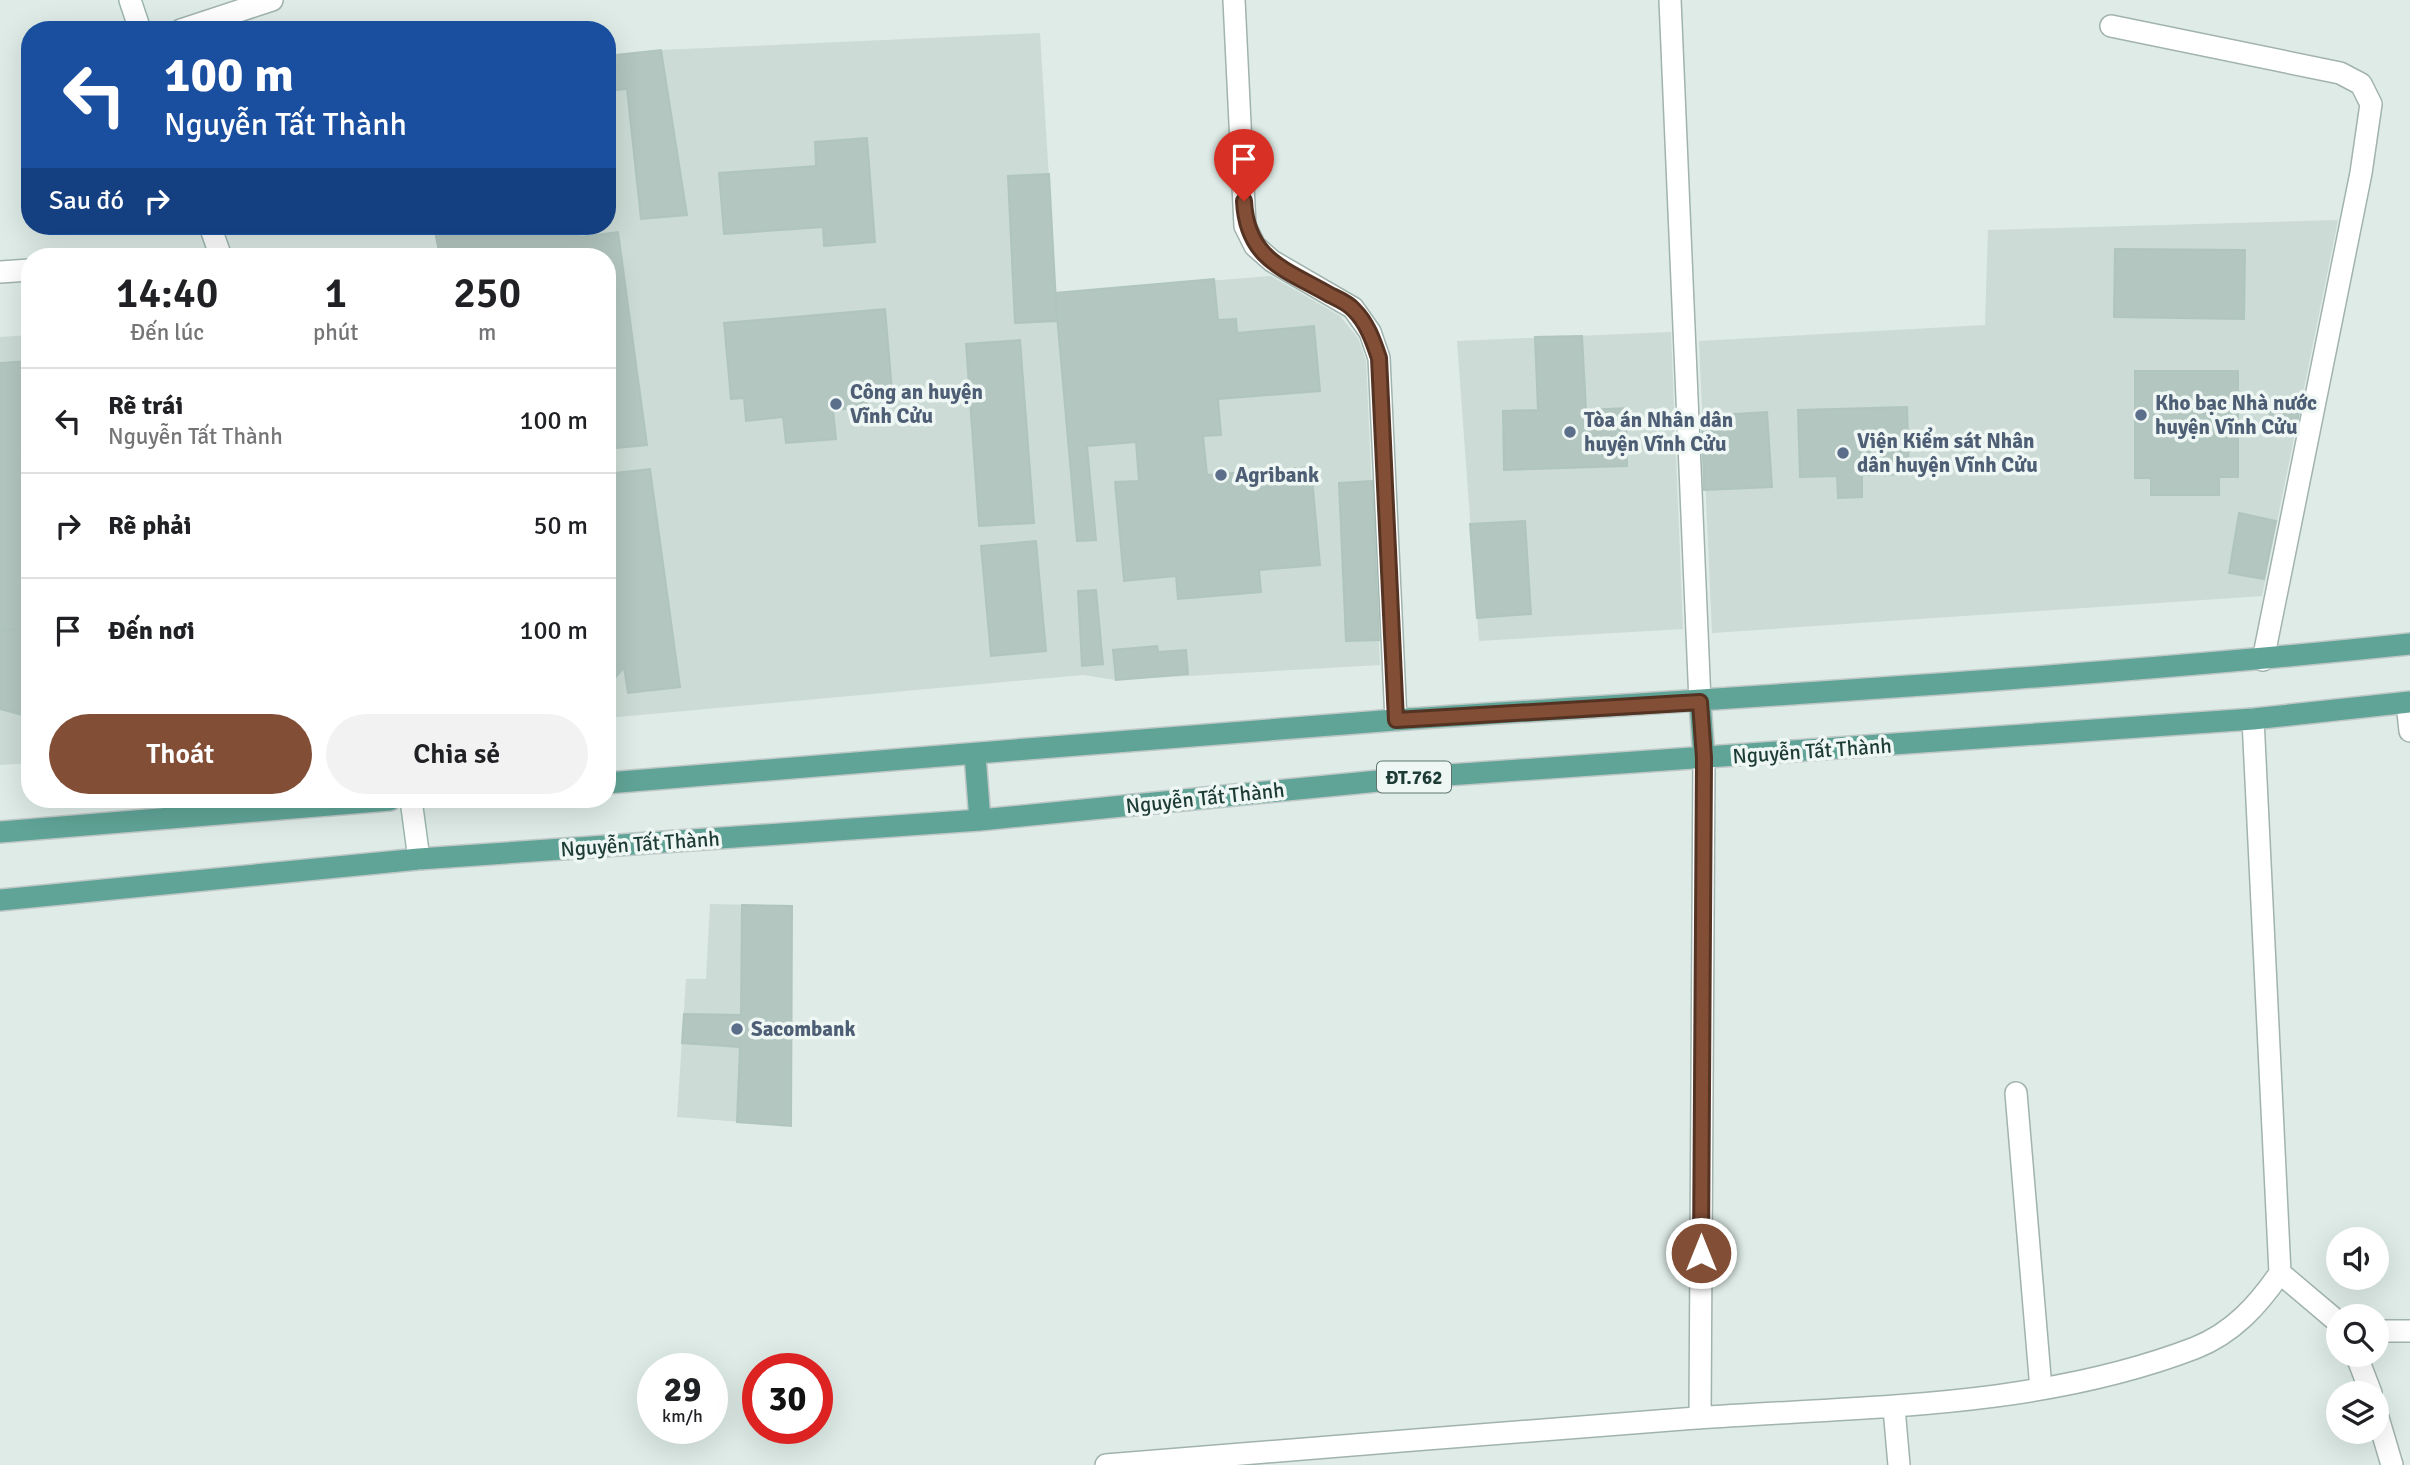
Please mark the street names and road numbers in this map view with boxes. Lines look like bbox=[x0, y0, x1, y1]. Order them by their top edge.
street label: Nguyễn Tất Thành bbox=[1732, 732, 1892, 770]
road number: ĐT.762 bbox=[1377, 762, 1451, 792]
street label: Nguyễn Tất Thành bbox=[1124, 777, 1286, 819]
street label: Nguyễn Tất Thành bbox=[560, 825, 720, 863]

